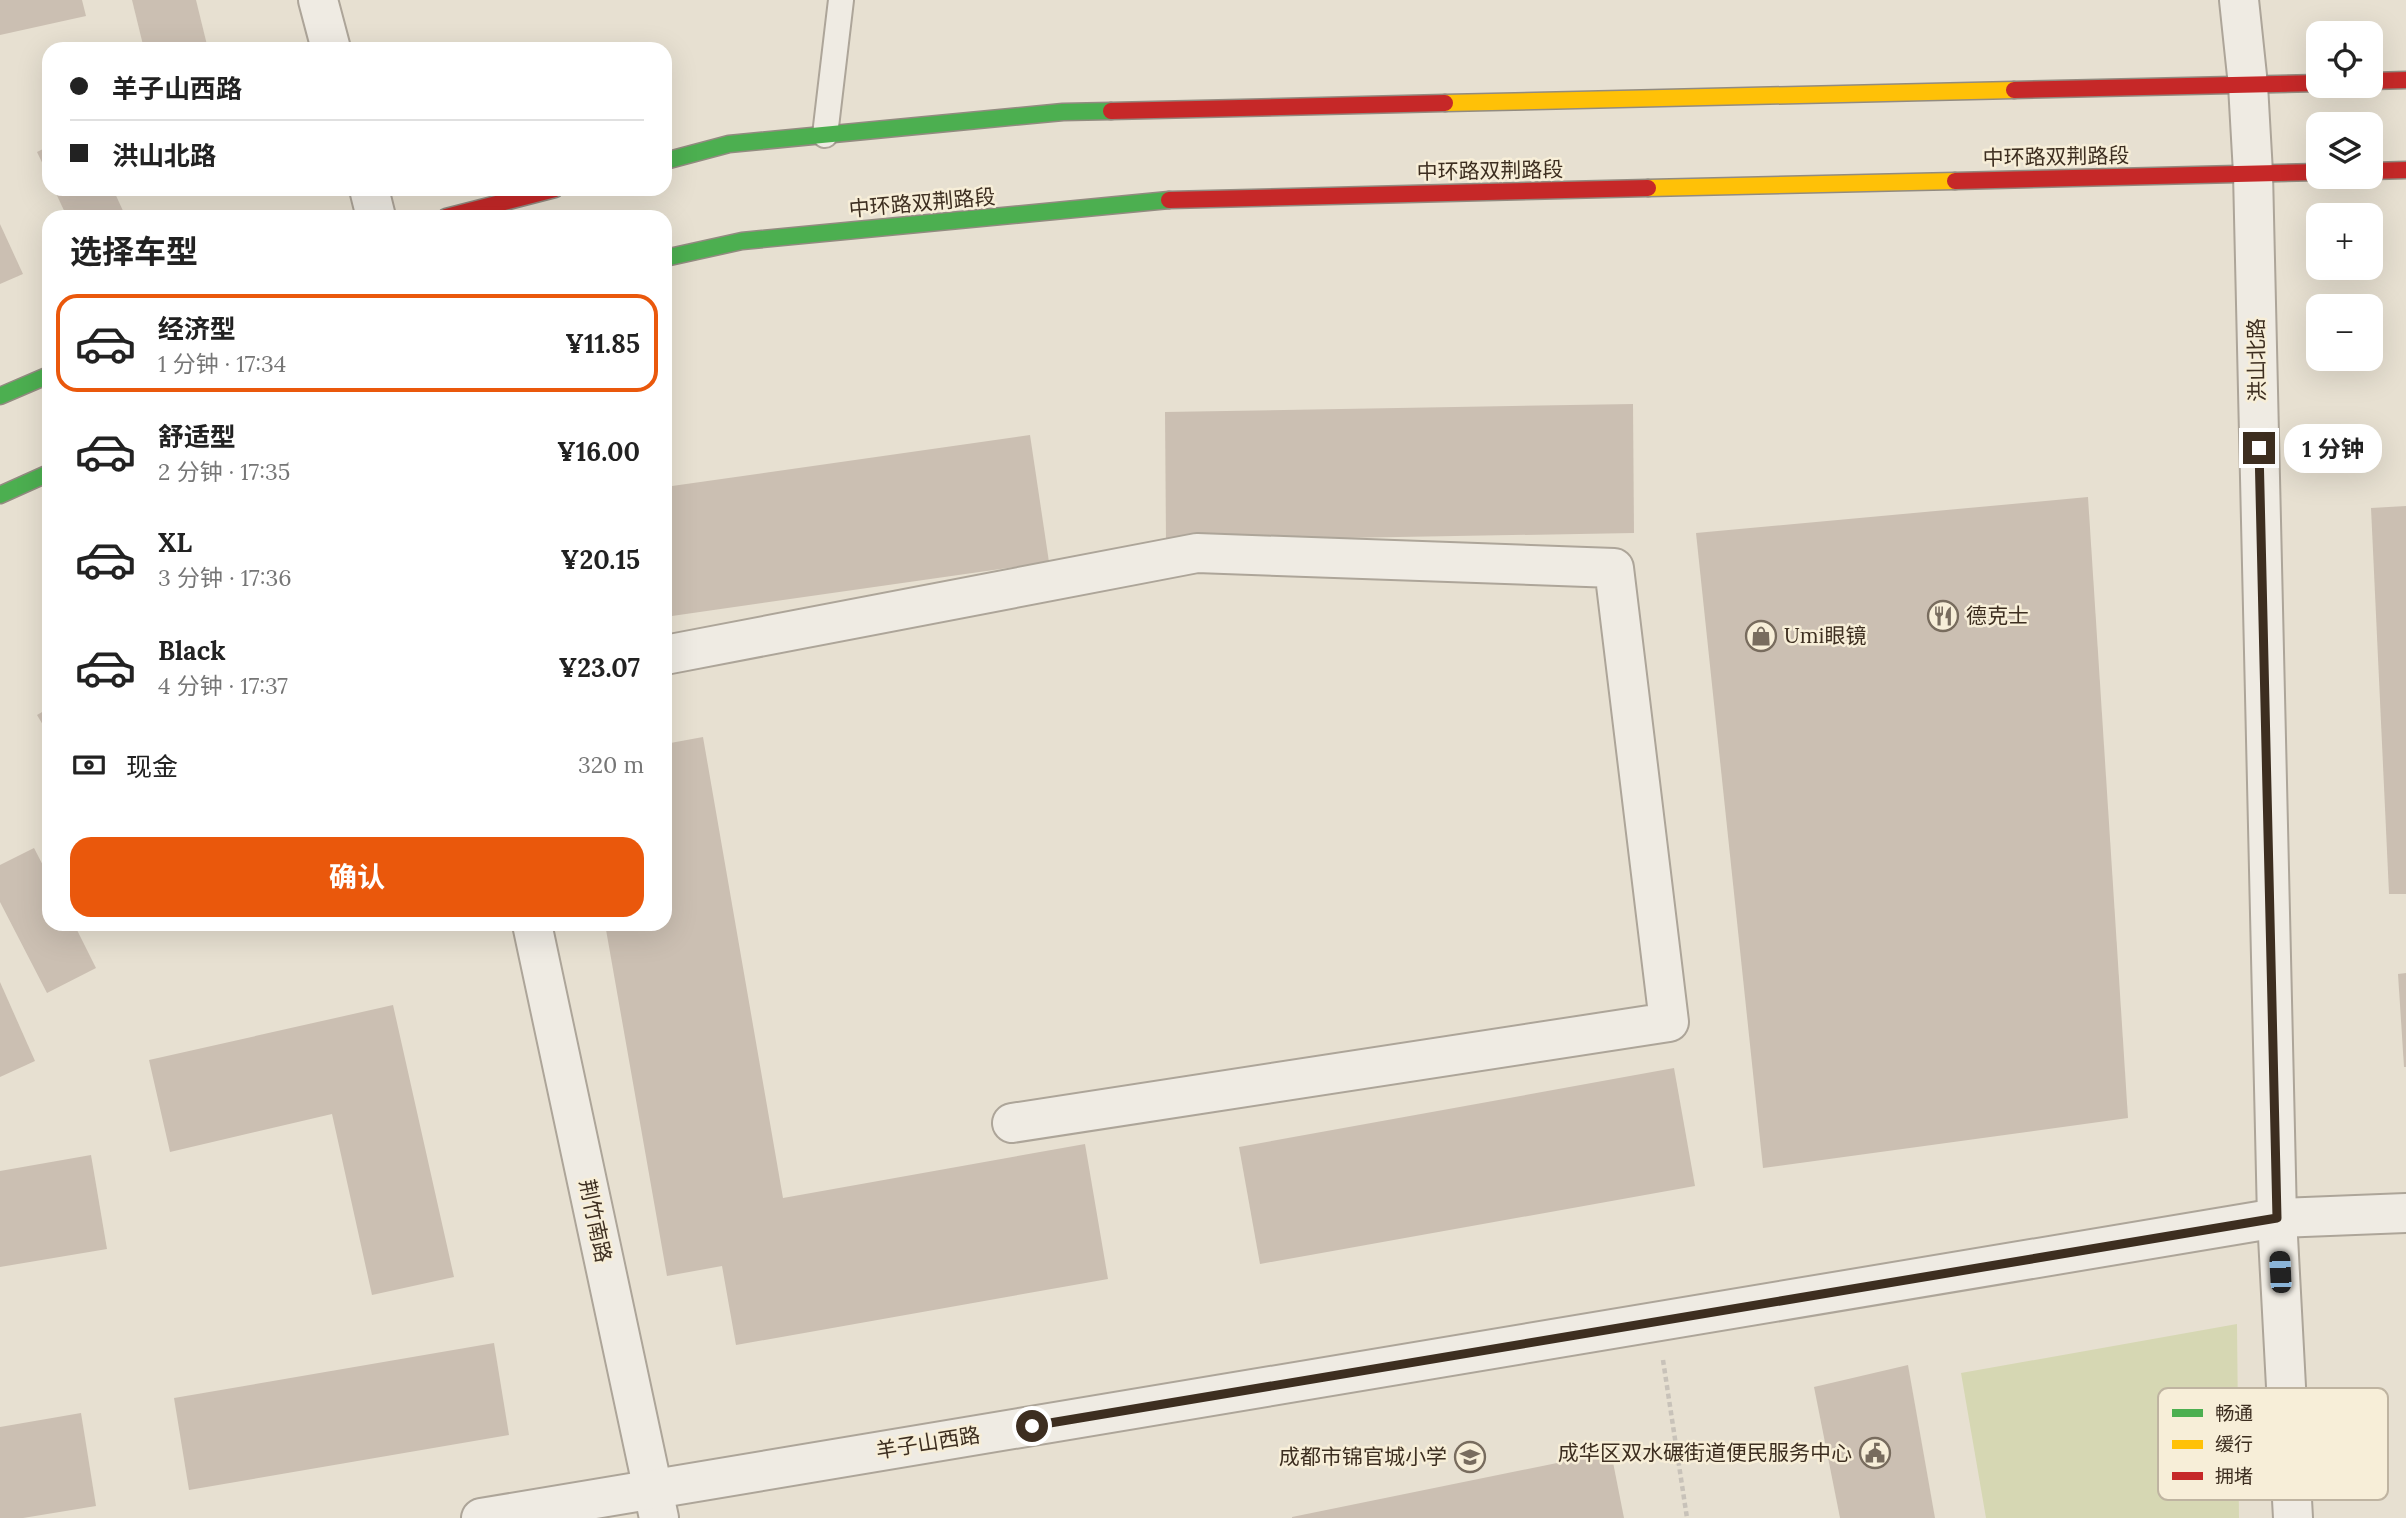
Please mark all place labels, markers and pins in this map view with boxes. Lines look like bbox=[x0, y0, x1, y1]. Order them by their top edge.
restaurant icon: 德克士 bbox=[1926, 599, 1960, 633]
place label: 德克士 bbox=[1966, 602, 2029, 629]
shop icon: Umi眼镜 bbox=[1744, 619, 1778, 653]
place label: Umi眼镜 bbox=[1784, 622, 1866, 649]
public building icon: 成华区双水碾街道便民服务中心 bbox=[1858, 1436, 1892, 1470]
place label: 成华区双水碾街道便民服务中心 bbox=[1558, 1439, 1852, 1466]
school or university icon: 成都市锦官城小学 bbox=[1453, 1440, 1487, 1474]
place label: 成都市锦官城小学 bbox=[1279, 1443, 1447, 1470]

